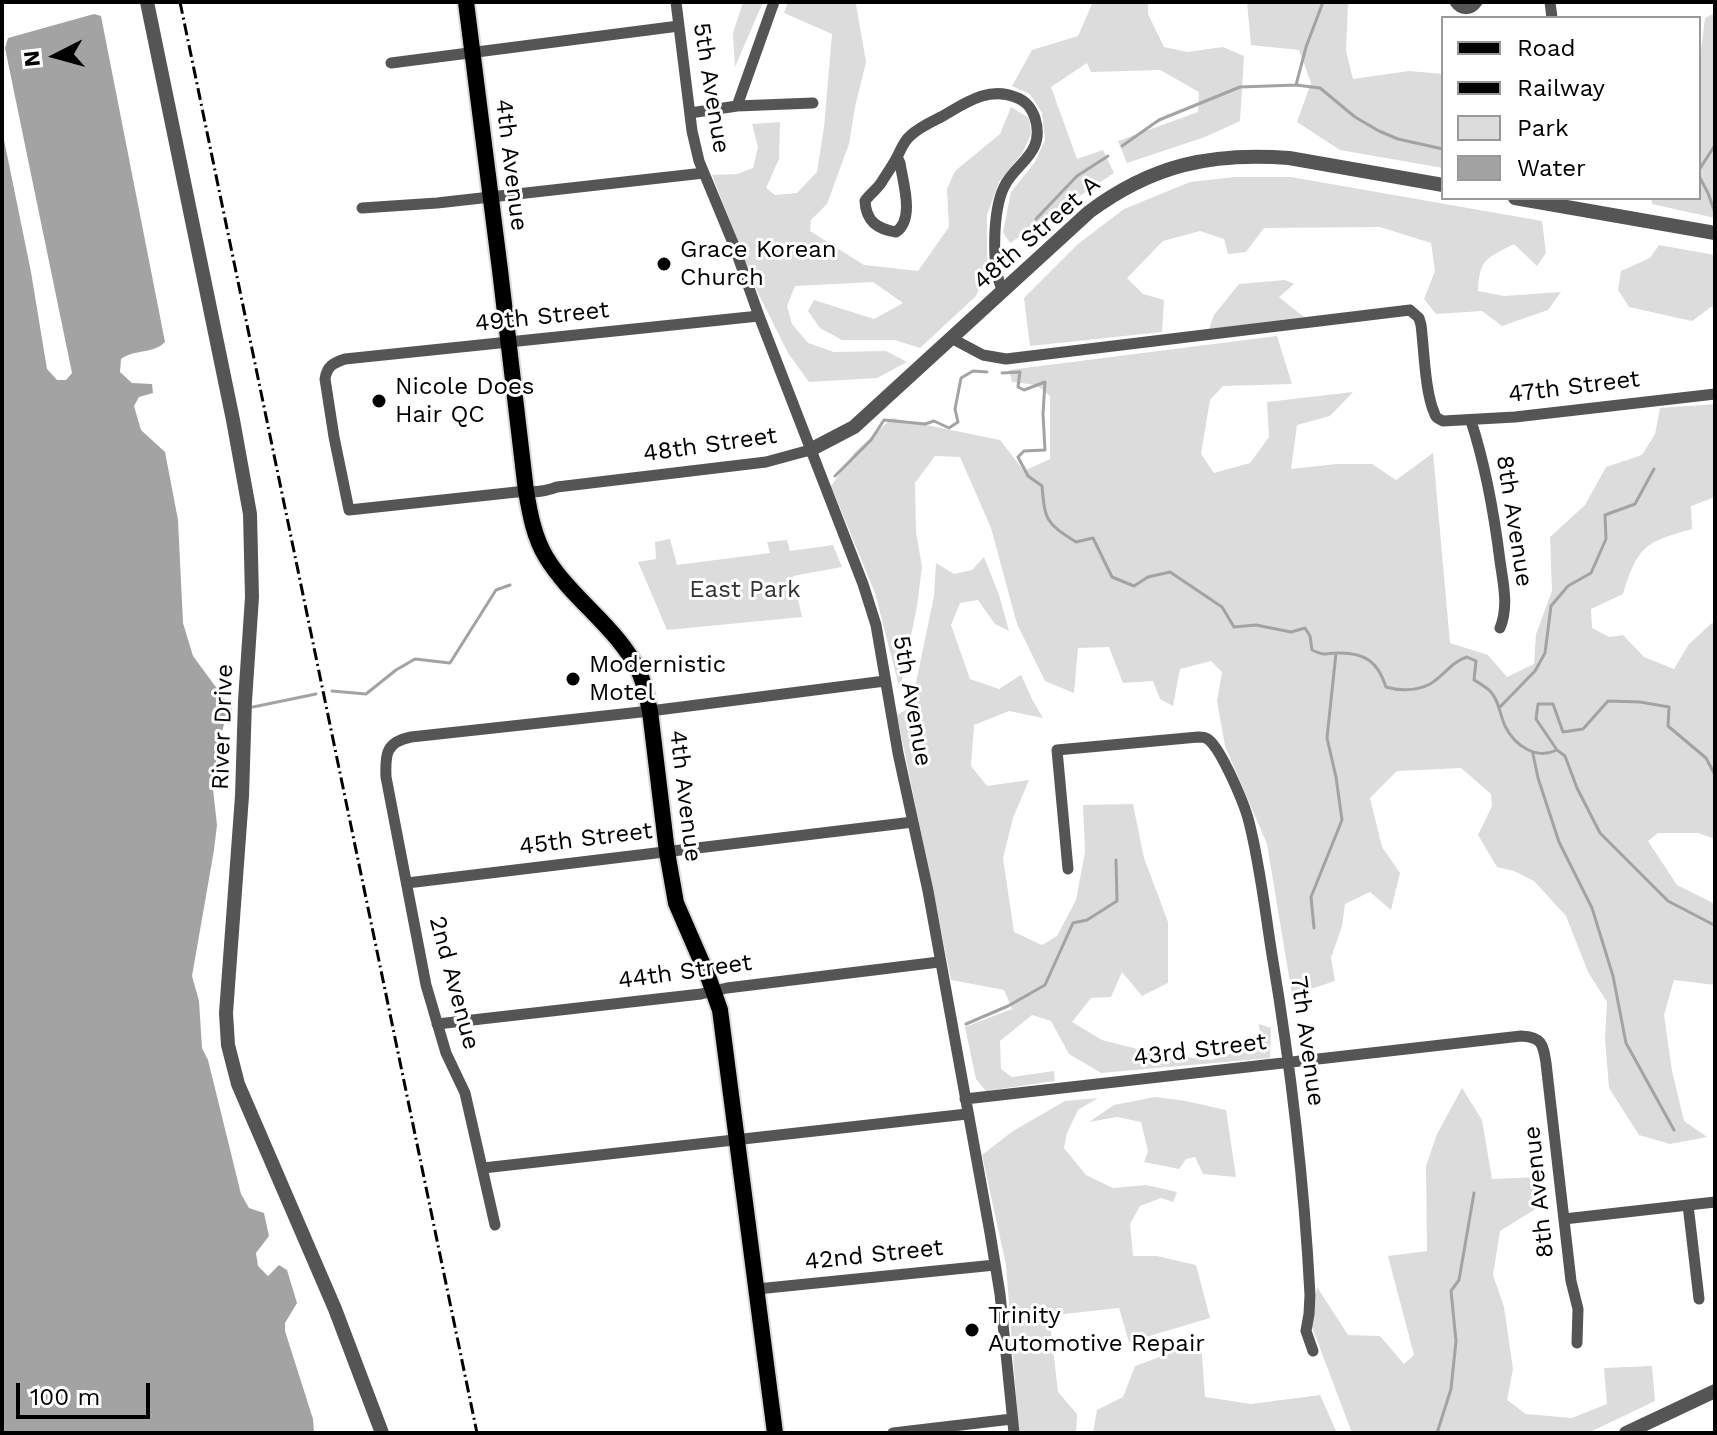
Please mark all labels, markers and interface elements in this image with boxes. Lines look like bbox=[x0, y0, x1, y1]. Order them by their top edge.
north arrow bbox=[16, 16, 96, 96]
legend bbox=[1441, 16, 1701, 200]
street label: 5th Avenue bbox=[686, 21, 736, 155]
text: Road bbox=[1517, 34, 1576, 62]
text: N bbox=[18, 49, 45, 68]
text: Railway bbox=[1517, 74, 1605, 102]
street label: 4th Avenue bbox=[489, 97, 533, 233]
text: Park bbox=[1517, 114, 1569, 142]
text: Water bbox=[1517, 154, 1586, 182]
street label: 48th Street A bbox=[968, 170, 1106, 296]
place label: Grace Korean Church bbox=[680, 236, 837, 292]
marker: Grace Korean Church bbox=[655, 255, 673, 273]
street label: 49th Street bbox=[473, 296, 611, 338]
street label: 47th Street bbox=[1507, 365, 1641, 409]
place label: Nicole Does Hair QC bbox=[395, 373, 534, 429]
marker: Nicole Does Hair QC bbox=[370, 392, 388, 410]
street label: 48th Street bbox=[641, 421, 779, 469]
street label: 8th Avenue bbox=[1489, 453, 1539, 589]
park label: East Park bbox=[689, 576, 801, 604]
street label: 5th Avenue bbox=[886, 634, 938, 768]
place label: Modernistic Motel bbox=[589, 651, 726, 707]
street label: River Drive bbox=[206, 663, 240, 791]
marker: Modernistic Motel bbox=[564, 670, 582, 688]
street label: 4th Avenue bbox=[663, 728, 707, 864]
street label: 45th Street bbox=[518, 817, 654, 861]
street label: 2nd Avenue bbox=[422, 913, 486, 1053]
street label: 44th Street bbox=[616, 948, 754, 996]
street label: 7th Avenue bbox=[1284, 974, 1330, 1108]
street label: 43rd Street bbox=[1132, 1028, 1268, 1072]
street label: 8th Avenue bbox=[1518, 1124, 1560, 1260]
street label: 42nd Street bbox=[803, 1233, 945, 1277]
place label: Trinity Automotive Repair bbox=[988, 1302, 1205, 1358]
marker: Trinity Automotive Repair bbox=[963, 1321, 981, 1339]
scale bar bbox=[20, 1367, 154, 1417]
text: 100 m bbox=[30, 1383, 100, 1411]

